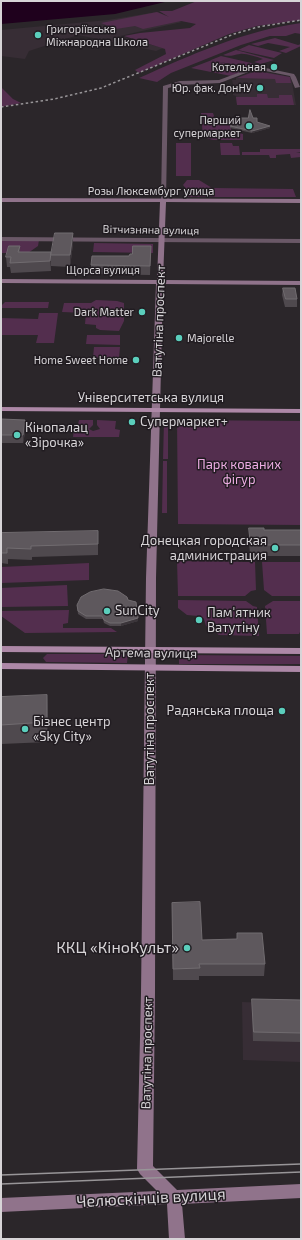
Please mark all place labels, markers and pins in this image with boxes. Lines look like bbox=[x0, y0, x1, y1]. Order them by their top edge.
place label: Григоріївська Міжнародна Школа bbox=[46, 22, 148, 48]
marker: Григоріївська Міжнародна Школа bbox=[33, 30, 43, 40]
place label: Котельная bbox=[212, 60, 266, 74]
marker: Котельная bbox=[269, 62, 279, 72]
place label: Юр. фак. ДонНУ bbox=[172, 81, 252, 95]
marker: Юр. фак. ДонНУ bbox=[255, 83, 265, 93]
place label: Перший супермаркет bbox=[173, 113, 241, 139]
marker: Перший супермаркет bbox=[244, 121, 254, 131]
place label: Dark Matter bbox=[74, 305, 134, 319]
marker: Dark Matter bbox=[137, 307, 147, 317]
place label: Majorelle bbox=[187, 331, 234, 345]
marker: Majorelle bbox=[174, 333, 184, 343]
place label: Home Sweet Home bbox=[34, 353, 128, 367]
marker: Home Sweet Home bbox=[131, 355, 141, 365]
place label: Супермаркет+ bbox=[140, 414, 228, 430]
marker: Супермаркет+ bbox=[127, 417, 137, 427]
place label: Кінопалац «Зірочка» bbox=[25, 420, 88, 451]
marker: Кінопалац «Зірочка» bbox=[12, 430, 22, 440]
place label: Донецкая городская администрация bbox=[141, 533, 267, 564]
marker: Донецкая городская администрация bbox=[270, 543, 280, 553]
place label: SunCity bbox=[115, 603, 160, 619]
place label: Пам'ятник Ватутіну bbox=[207, 605, 271, 636]
marker: SunCity bbox=[102, 606, 112, 616]
marker: Пам'ятник Ватутіну bbox=[194, 615, 204, 625]
place label: Радянська площа bbox=[167, 703, 274, 719]
marker: Радянська площа bbox=[277, 706, 287, 716]
place label: Бізнес центр «Sky City» bbox=[33, 714, 111, 745]
marker: Бізнес центр «Sky City» bbox=[20, 724, 30, 734]
place label: ККЦ «КіноКульт» bbox=[56, 938, 179, 958]
marker: ККЦ «КіноКульт» bbox=[182, 943, 192, 953]

